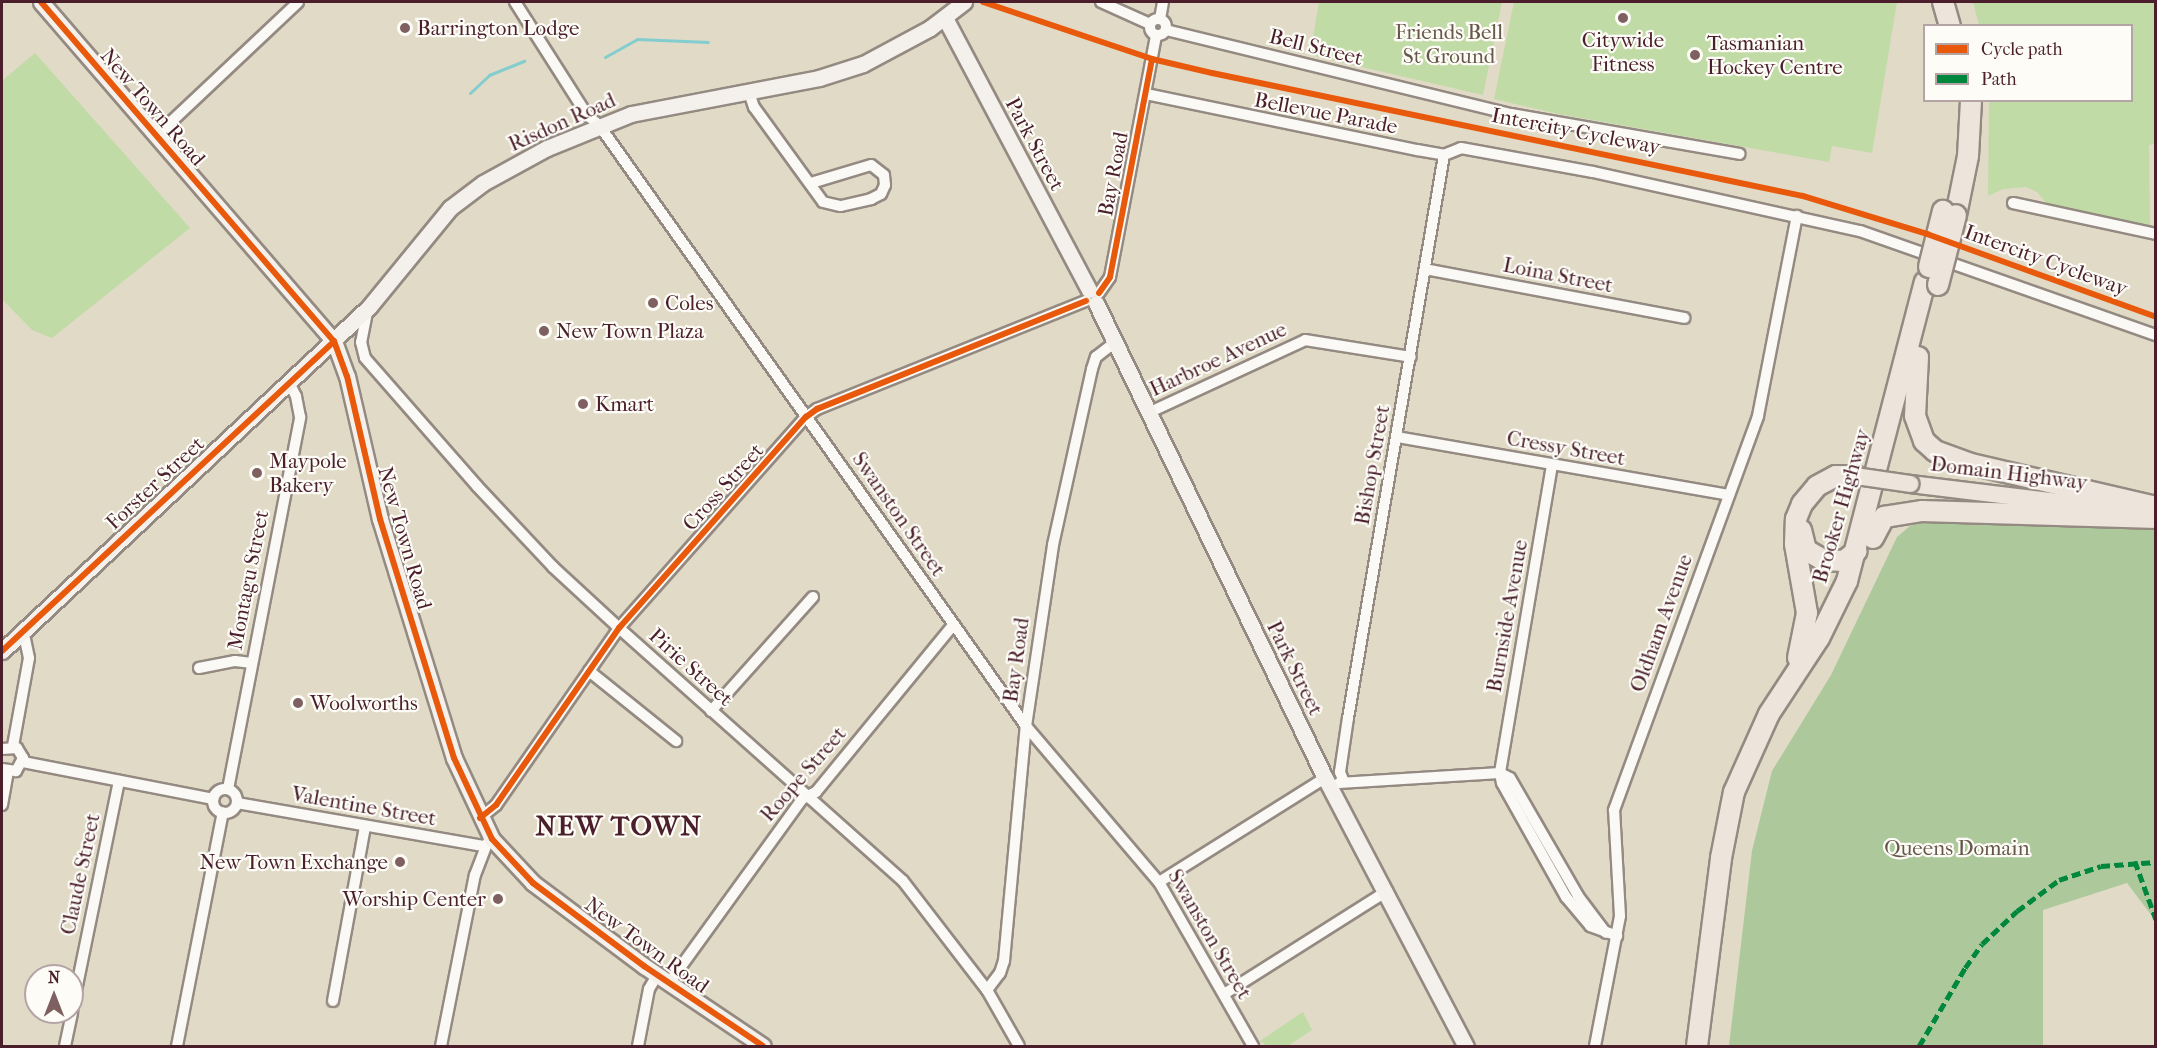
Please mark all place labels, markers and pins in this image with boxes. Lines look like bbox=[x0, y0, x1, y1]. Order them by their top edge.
marker: Citywide Fitness bbox=[1616, 11, 1630, 25]
place label: Barrington Lodge bbox=[417, 15, 579, 41]
marker: Barrington Lodge bbox=[398, 21, 412, 35]
place label: Citywide Fitness bbox=[1582, 27, 1664, 77]
place label: Tasmanian Hockey Centre bbox=[1707, 30, 1843, 80]
marker: Tasmanian Hockey Centre bbox=[1688, 48, 1702, 62]
place label: Coles bbox=[665, 290, 713, 316]
marker: Coles bbox=[646, 296, 660, 310]
place label: New Town Plaza bbox=[556, 318, 704, 344]
marker: New Town Plaza bbox=[537, 324, 551, 338]
place label: Kmart bbox=[595, 391, 654, 417]
marker: Kmart bbox=[576, 397, 590, 411]
place label: Maypole Bakery bbox=[269, 448, 347, 498]
marker: Maypole Bakery bbox=[250, 466, 264, 480]
place label: Woolworths bbox=[310, 690, 418, 716]
marker: Woolworths bbox=[291, 696, 305, 710]
place label: New Town Exchange bbox=[199, 849, 388, 875]
marker: New Town Exchange bbox=[393, 855, 407, 869]
place label: Worship Center bbox=[342, 886, 486, 912]
marker: Worship Center bbox=[491, 892, 505, 906]

